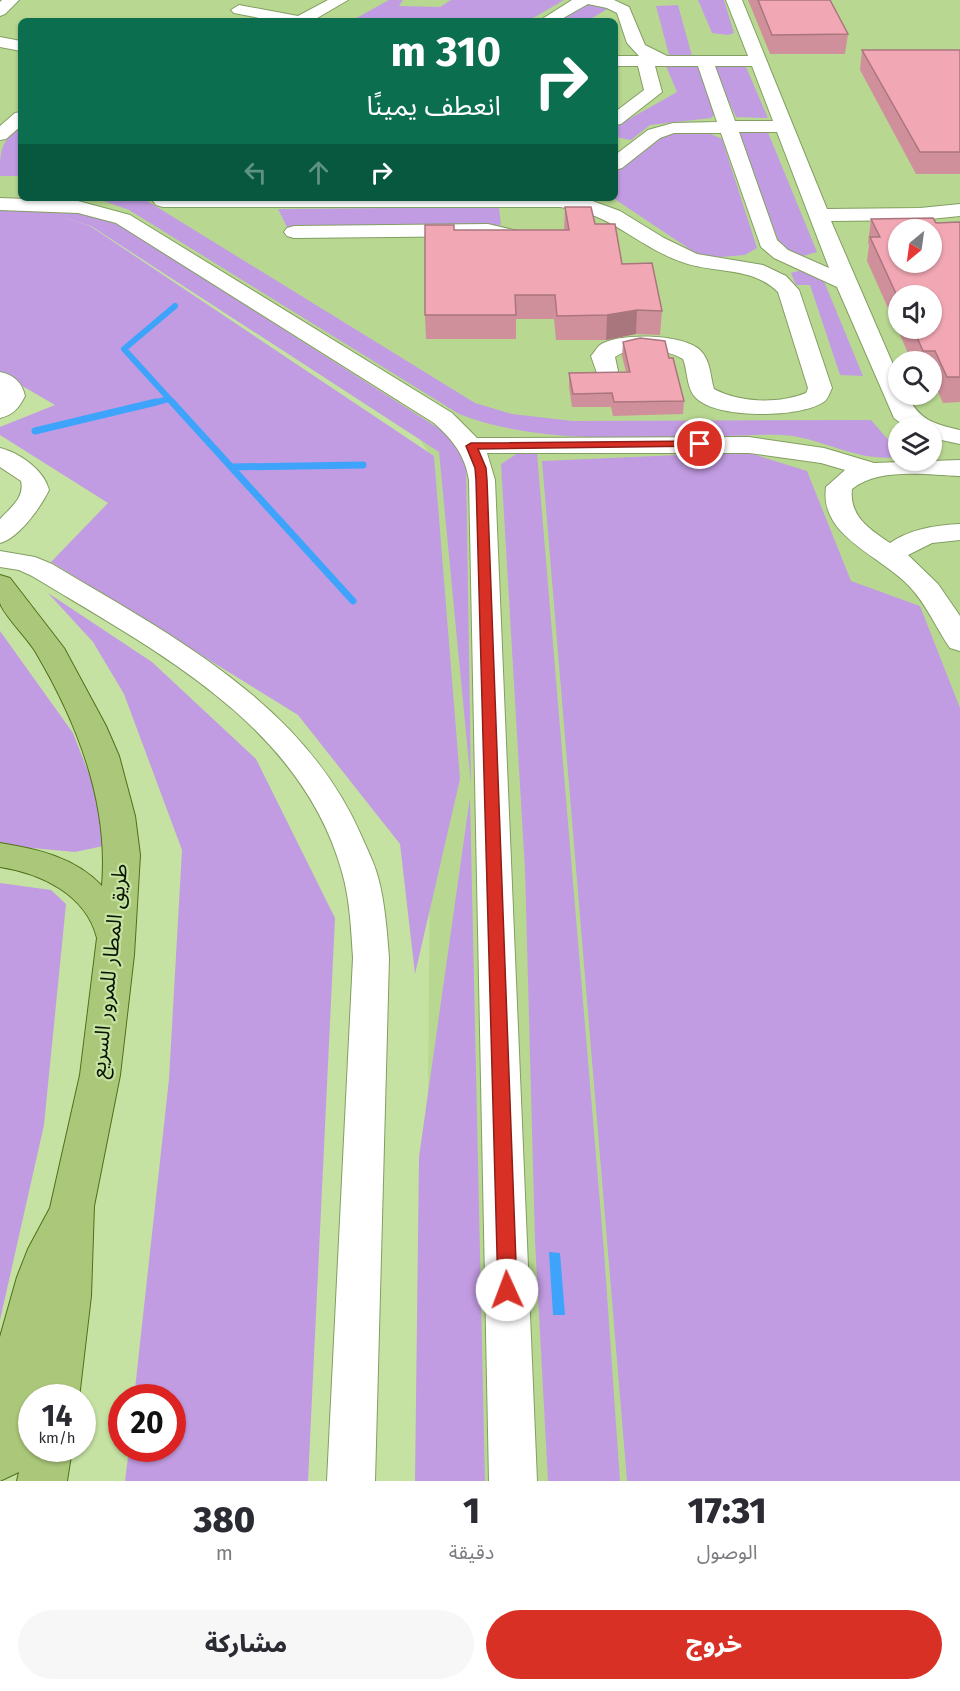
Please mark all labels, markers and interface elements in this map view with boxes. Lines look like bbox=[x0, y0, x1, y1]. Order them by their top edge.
text: 310 m bbox=[391, 27, 501, 77]
icon: right bbox=[522, 42, 600, 120]
text: انعطف يمينًا bbox=[366, 90, 501, 122]
icon: left bbox=[239, 156, 272, 189]
icon: ahead bbox=[302, 156, 335, 189]
icon: right bbox=[365, 156, 398, 189]
north arrow bbox=[888, 219, 942, 273]
map controls bbox=[888, 219, 942, 471]
button: sound bbox=[888, 285, 942, 339]
button: search bbox=[888, 351, 942, 405]
button: layers bbox=[888, 417, 942, 471]
pin bbox=[674, 418, 725, 469]
icon: arrive bbox=[683, 427, 716, 460]
street label: طريق المطار للمرور السريع bbox=[85, 862, 135, 1080]
position arrow bbox=[475, 1258, 539, 1322]
speed limit sign: 20 bbox=[108, 1384, 186, 1462]
text: 14 bbox=[42, 1398, 72, 1434]
text: km/h bbox=[38, 1429, 76, 1447]
text: 1 bbox=[463, 1489, 480, 1533]
text: 17:31 bbox=[688, 1489, 766, 1533]
text: 380 bbox=[194, 1498, 255, 1542]
text: دقيقة bbox=[449, 1540, 494, 1564]
text: الوصول bbox=[697, 1540, 758, 1564]
text: m bbox=[216, 1541, 233, 1565]
button: مشاركة bbox=[18, 1610, 474, 1679]
button: خروج bbox=[486, 1610, 942, 1679]

